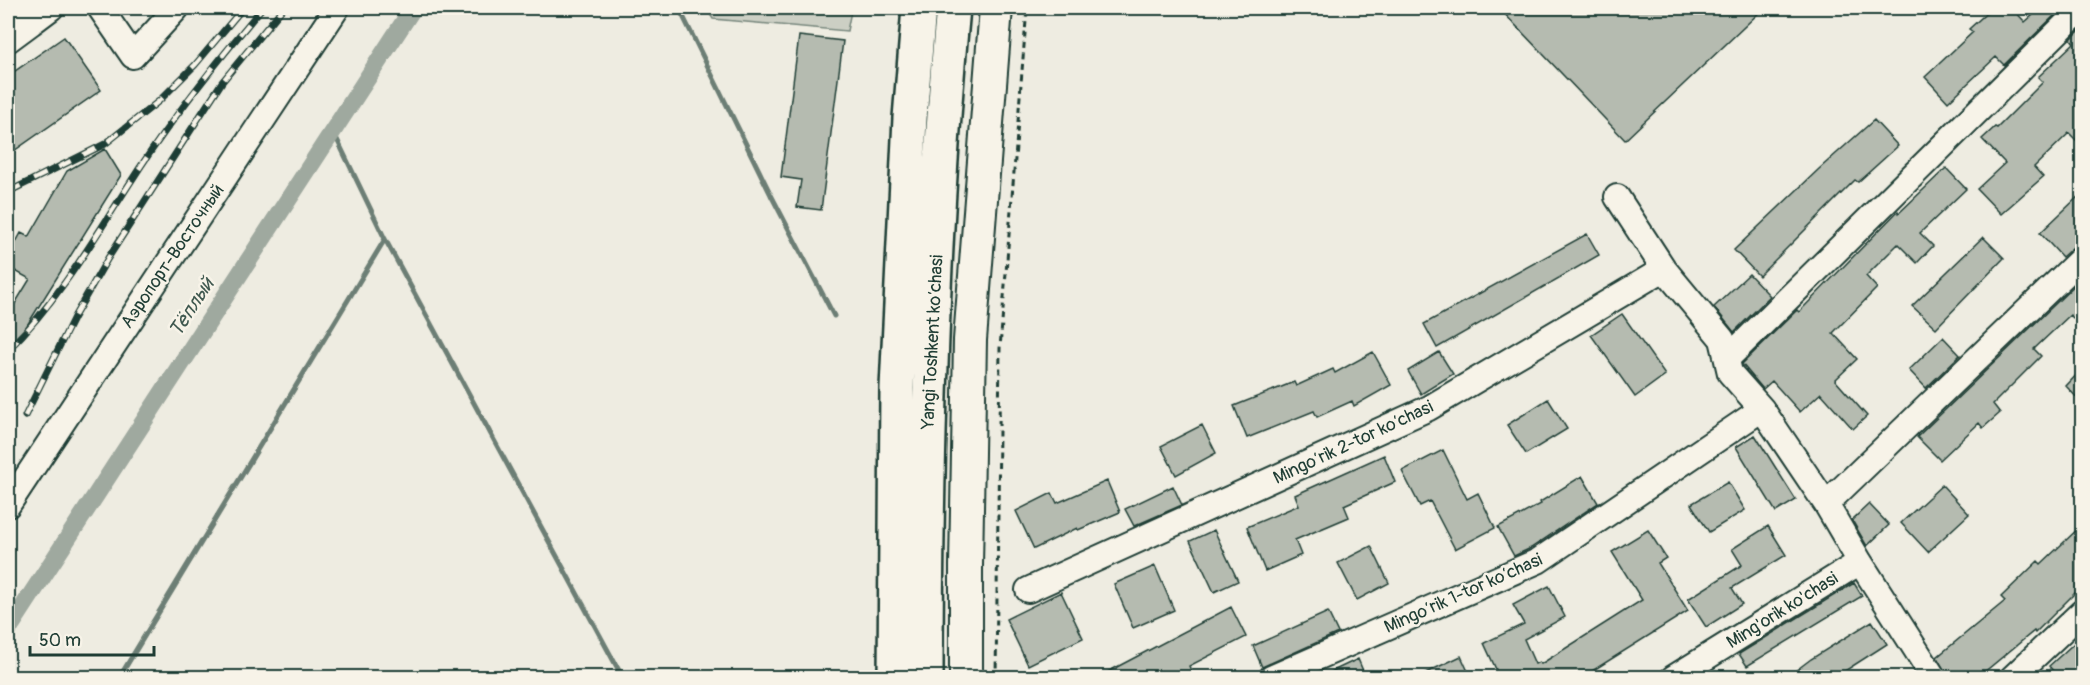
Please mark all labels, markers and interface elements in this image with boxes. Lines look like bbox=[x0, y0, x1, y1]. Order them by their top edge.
street label: Аэропорт-Восточный bbox=[116, 180, 229, 333]
street label: Yangi Toshkent ko‘chasi bbox=[916, 254, 949, 431]
water label: Тёплый bbox=[163, 272, 220, 341]
street label: Mingo‘rik 2-tor ko‘chasi bbox=[1270, 395, 1437, 490]
street label: Mingo‘rik 1-tor ko‘chasi bbox=[1381, 548, 1546, 639]
street label: Ming'orik ko'chasi bbox=[1722, 567, 1842, 654]
scale bar bbox=[30, 619, 154, 657]
text: 50 m bbox=[39, 629, 81, 652]

